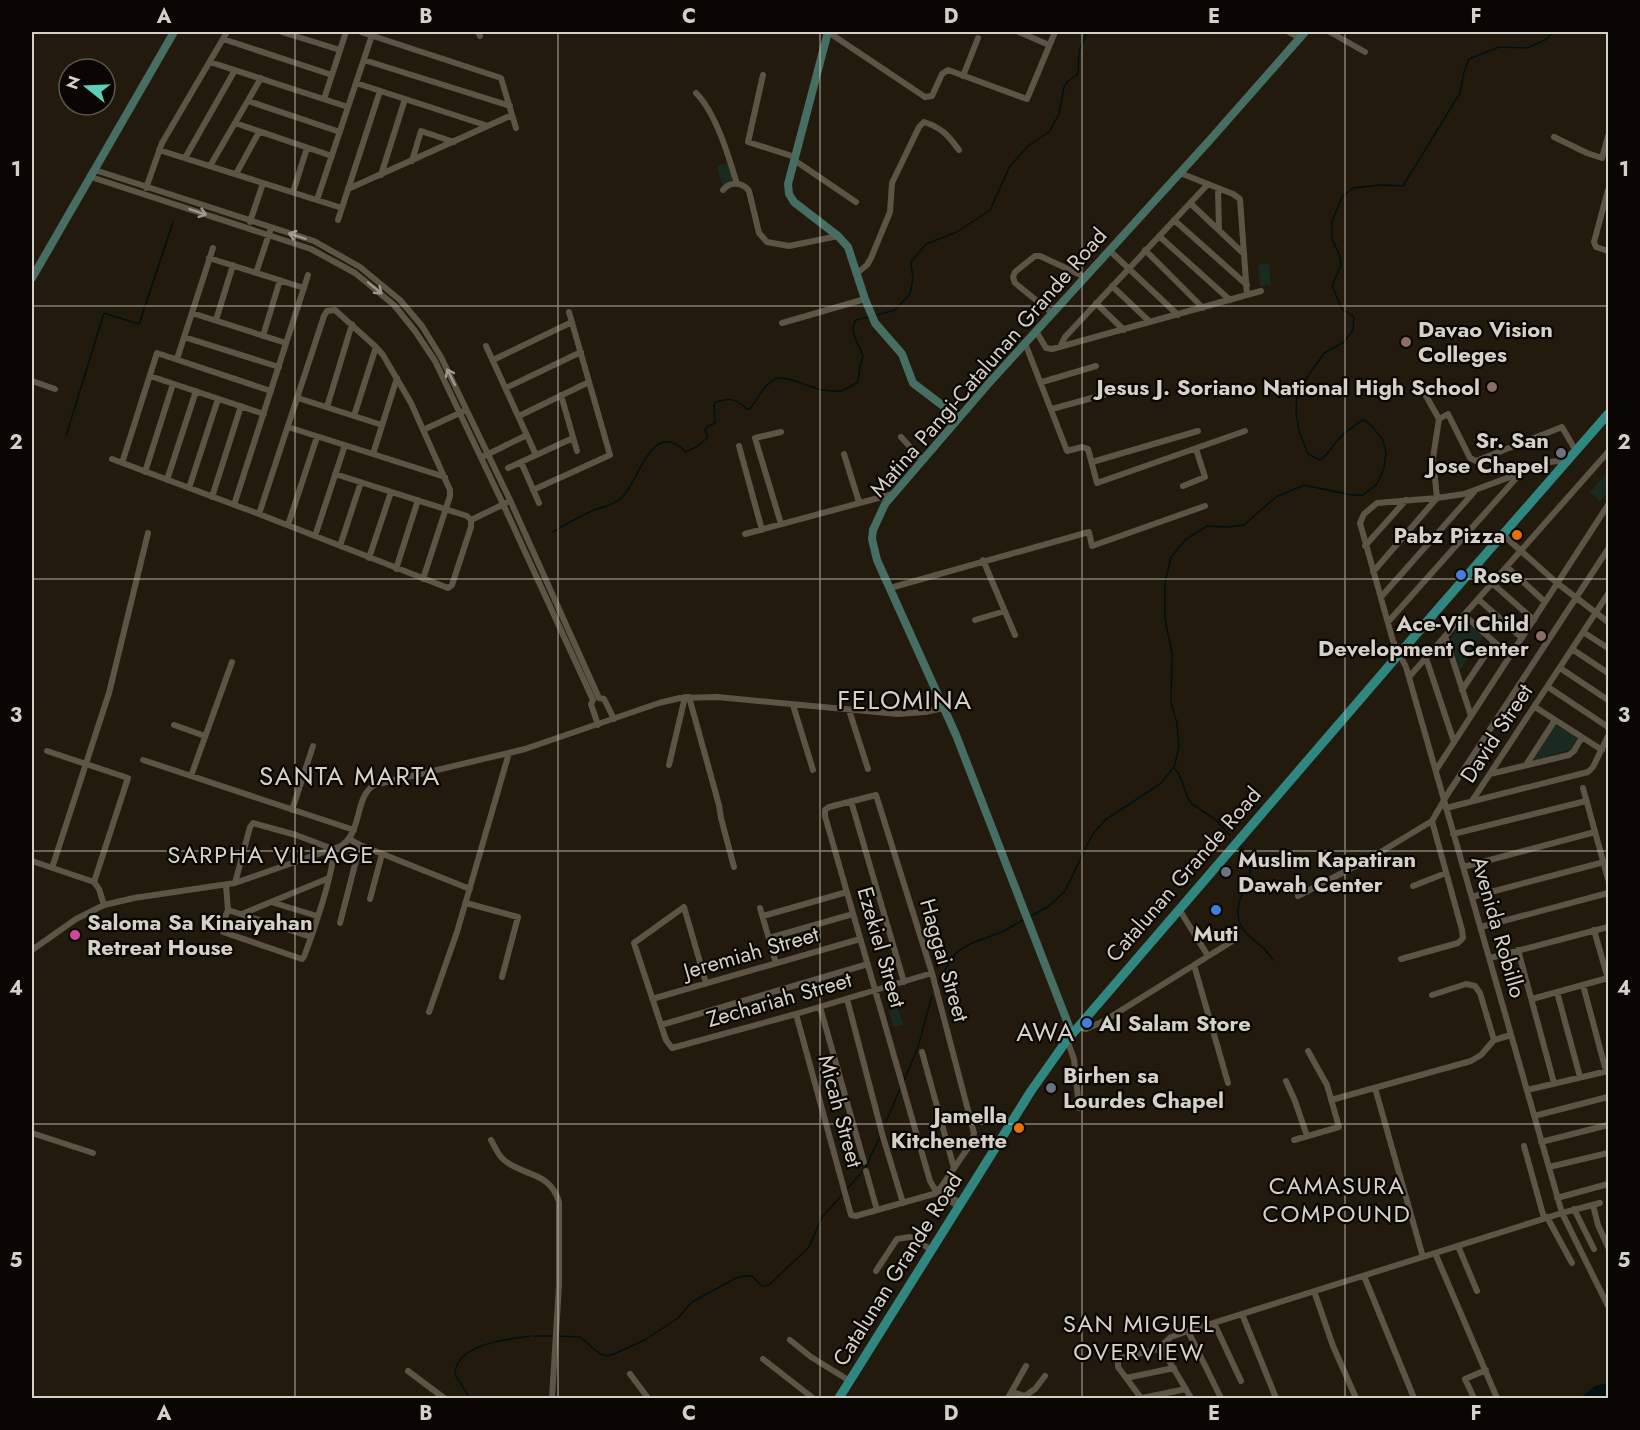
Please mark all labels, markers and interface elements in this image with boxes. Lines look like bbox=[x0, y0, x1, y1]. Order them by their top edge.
text: A bbox=[156, 2, 172, 31]
text: B bbox=[419, 2, 433, 31]
text: C bbox=[682, 2, 696, 31]
text: D bbox=[944, 2, 958, 31]
text: E bbox=[1208, 2, 1220, 31]
text: F bbox=[1470, 2, 1482, 31]
north arrow bbox=[57, 57, 117, 117]
text: N bbox=[60, 73, 86, 92]
text: 1 bbox=[11, 155, 21, 184]
text: 1 bbox=[1619, 155, 1629, 184]
one-way arrow bbox=[188, 207, 207, 218]
street label: Matina Pangi-Catalunan Grande Road bbox=[862, 220, 1114, 504]
one-way arrow bbox=[288, 229, 307, 240]
one-way arrow bbox=[367, 281, 382, 295]
place label: Davao Vision Colleges bbox=[1418, 313, 1553, 370]
marker: Davao Vision Colleges bbox=[1399, 335, 1413, 349]
one-way arrow bbox=[445, 369, 457, 387]
place label: Jesus J. Soriano National High School bbox=[1093, 371, 1480, 403]
marker: Jesus J. Soriano National High School bbox=[1485, 380, 1499, 394]
place label: Sr. San Jose Chapel bbox=[1424, 424, 1549, 481]
text: 2 bbox=[9, 428, 23, 457]
text: 2 bbox=[1617, 428, 1631, 457]
marker: Sr. San Jose Chapel bbox=[1554, 446, 1568, 460]
place label: Pabz Pizza bbox=[1394, 519, 1505, 551]
marker: Pabz Pizza bbox=[1510, 528, 1524, 542]
place label: Rose bbox=[1473, 559, 1523, 591]
marker: Rose bbox=[1454, 568, 1468, 582]
place label: Ace-Vil Child Development Center bbox=[1318, 607, 1529, 664]
marker: Ace-Vil Child Development Center bbox=[1534, 629, 1548, 643]
street label: David Street bbox=[1452, 677, 1540, 789]
district label: FELOMINA bbox=[837, 681, 973, 719]
text: 3 bbox=[10, 701, 22, 730]
text: 3 bbox=[1618, 701, 1630, 730]
district label: SANTA MARTA bbox=[259, 757, 441, 795]
street label: Catalunan Grande Road bbox=[1098, 779, 1268, 969]
district label: SARPHA VILLAGE bbox=[167, 837, 375, 872]
place label: Muslim Kapatiran Dawah Center bbox=[1238, 843, 1416, 900]
street label: Avenida Robillo bbox=[1464, 853, 1534, 1001]
marker: Muslim Kapatiran Dawah Center bbox=[1219, 865, 1233, 879]
street label: Ezekiel Street bbox=[850, 883, 915, 1012]
street label: Haggai Street bbox=[912, 895, 978, 1026]
marker: Muti bbox=[1209, 903, 1223, 917]
place label: Saloma Sa Kinaiyahan Retreat House bbox=[87, 906, 313, 963]
street label: Jeremiah Street bbox=[677, 917, 823, 987]
place label: Muti bbox=[1193, 917, 1239, 949]
marker: Saloma Sa Kinaiyahan Retreat House bbox=[68, 928, 82, 942]
street label: Zechariah Street bbox=[703, 963, 856, 1035]
text: 4 bbox=[9, 974, 23, 1003]
text: 4 bbox=[1617, 974, 1631, 1003]
place label: Al Salam Store bbox=[1098, 1007, 1251, 1039]
district label: AWA bbox=[1016, 1013, 1076, 1051]
marker: Al Salam Store bbox=[1080, 1016, 1094, 1030]
street label: Micah Street bbox=[811, 1051, 872, 1172]
place label: Birhen sa Lourdes Chapel bbox=[1063, 1059, 1224, 1116]
marker: Birhen sa Lourdes Chapel bbox=[1044, 1081, 1058, 1095]
place label: Jamella Kitchenette bbox=[891, 1099, 1007, 1156]
marker: Jamella Kitchenette bbox=[1012, 1121, 1026, 1135]
street label: Catalunan Grande Road bbox=[824, 1166, 970, 1372]
district label: CAMASURA COMPOUND bbox=[1263, 1168, 1411, 1231]
text: 5 bbox=[10, 1246, 23, 1275]
text: 5 bbox=[1618, 1246, 1631, 1275]
district label: SAN MIGUEL OVERVIEW bbox=[1063, 1306, 1215, 1369]
text: A bbox=[156, 1399, 172, 1428]
text: B bbox=[419, 1399, 433, 1428]
text: C bbox=[682, 1399, 696, 1428]
text: D bbox=[944, 1399, 958, 1428]
text: E bbox=[1208, 1399, 1220, 1428]
text: F bbox=[1470, 1399, 1482, 1428]

